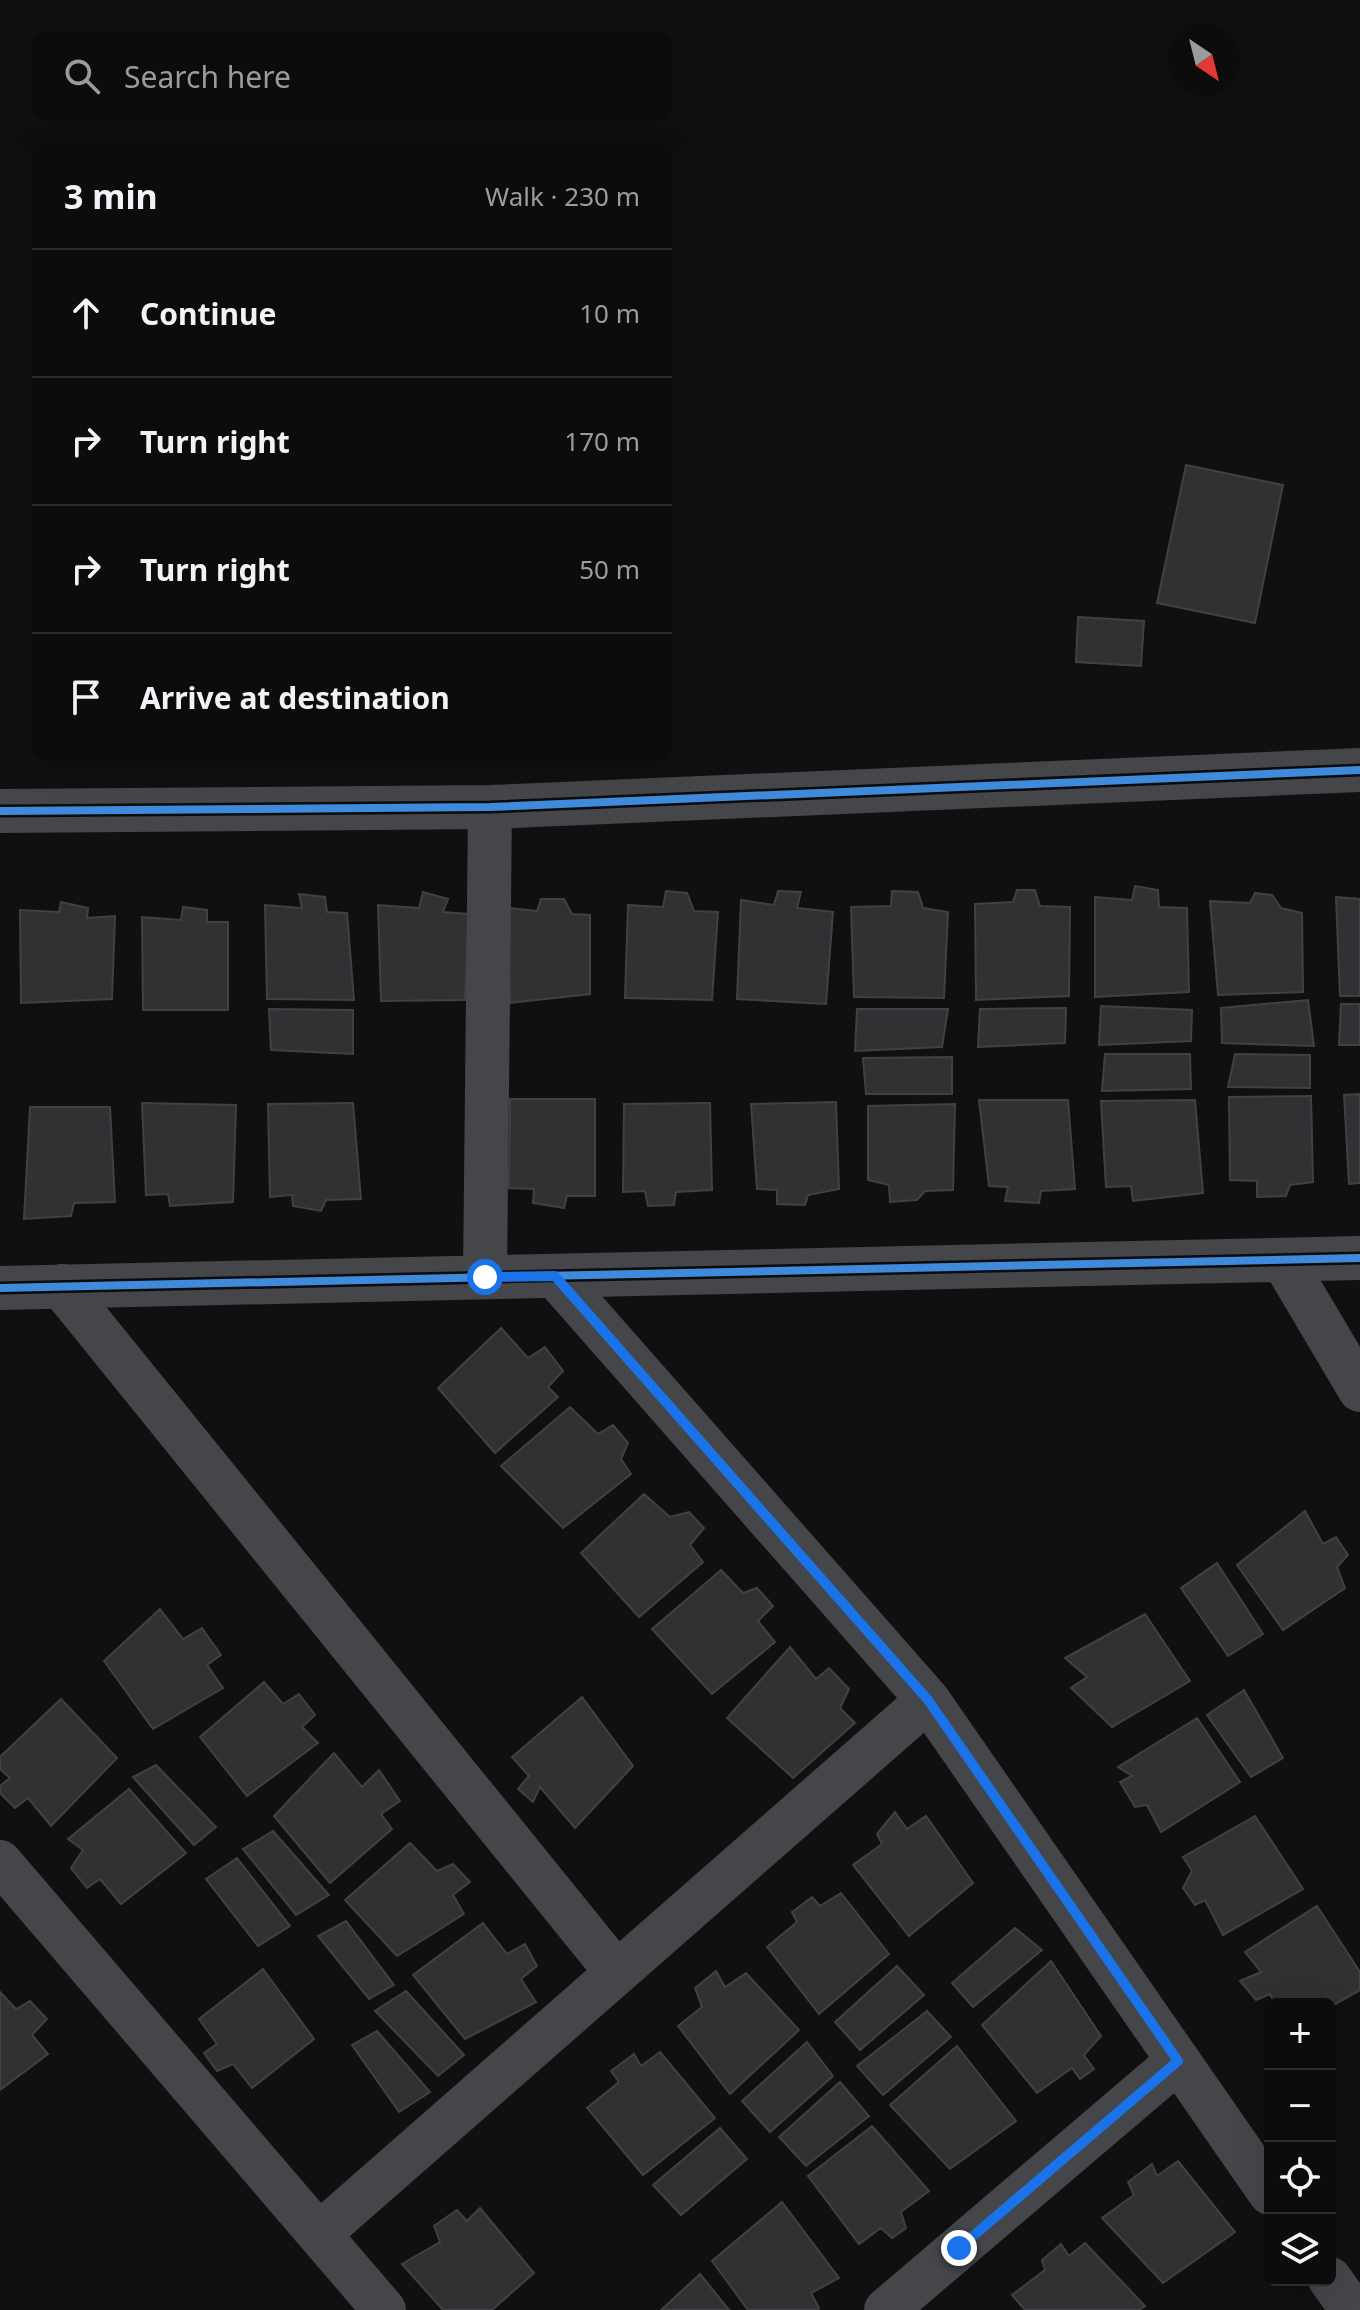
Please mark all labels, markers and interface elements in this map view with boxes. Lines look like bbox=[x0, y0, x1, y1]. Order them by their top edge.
north arrow bbox=[1168, 24, 1240, 96]
search box bbox=[32, 32, 672, 120]
icon: search bbox=[60, 54, 104, 98]
text: Search here bbox=[124, 56, 291, 97]
text: 3 min bbox=[64, 173, 158, 219]
text: Walk · 230 m bbox=[485, 178, 640, 214]
icon: ahead bbox=[64, 291, 108, 335]
text: Continue bbox=[140, 293, 276, 334]
text: 10 m bbox=[579, 295, 640, 331]
icon: right bbox=[64, 419, 108, 463]
text: Turn right bbox=[140, 421, 290, 462]
text: 170 m bbox=[564, 423, 640, 459]
icon: right bbox=[64, 547, 108, 591]
text: Turn right bbox=[140, 549, 290, 590]
text: 50 m bbox=[579, 551, 640, 587]
icon: arrive bbox=[64, 675, 108, 719]
text: Arrive at destination bbox=[140, 677, 450, 718]
route start bbox=[467, 1259, 503, 1295]
map controls bbox=[1264, 1998, 1336, 2286]
button: + bbox=[1264, 1998, 1336, 2070]
button: − bbox=[1264, 2070, 1336, 2142]
button: locate bbox=[1264, 2142, 1336, 2214]
button: layers bbox=[1264, 2214, 1336, 2286]
route end bbox=[941, 2230, 977, 2266]

